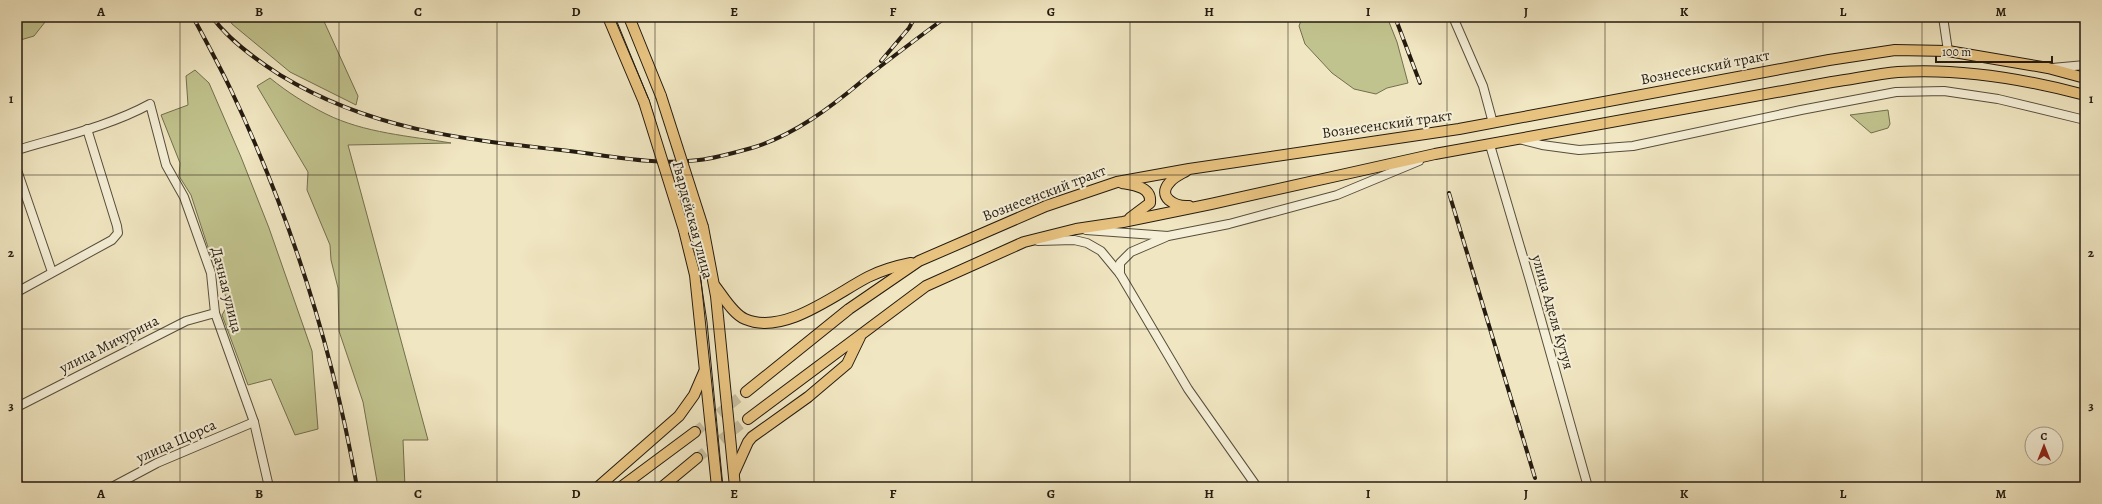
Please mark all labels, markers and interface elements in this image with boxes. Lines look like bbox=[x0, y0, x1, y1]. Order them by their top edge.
text: A bbox=[96, 3, 106, 20]
text: B bbox=[255, 3, 263, 20]
text: C bbox=[414, 3, 422, 20]
text: D bbox=[571, 3, 581, 20]
text: E bbox=[730, 3, 738, 20]
text: F bbox=[890, 3, 897, 20]
text: G bbox=[1047, 3, 1055, 20]
text: H bbox=[1204, 3, 1214, 20]
text: I bbox=[1366, 3, 1371, 20]
text: J bbox=[1524, 3, 1528, 20]
text: K bbox=[1680, 3, 1689, 20]
text: L bbox=[1840, 3, 1847, 20]
text: M bbox=[1996, 3, 2007, 20]
scale bar bbox=[1936, 38, 2052, 64]
text: 100 m bbox=[1942, 44, 1971, 60]
street label: Вознесенский тракт bbox=[1639, 45, 1772, 89]
text: 1 bbox=[9, 90, 14, 107]
text: 1 bbox=[2089, 90, 2094, 107]
street label: Вознесенский тракт bbox=[1321, 105, 1454, 143]
street label: Гвардейская улица bbox=[668, 159, 718, 281]
street label: Вознесенский тракт bbox=[979, 160, 1109, 226]
text: 2 bbox=[8, 244, 15, 261]
text: 2 bbox=[2088, 244, 2095, 261]
street label: Дачная улица bbox=[207, 245, 247, 335]
street label: улица Аделя Кутуя bbox=[1527, 251, 1579, 372]
street label: улица Мичурина bbox=[55, 310, 162, 378]
text: 3 bbox=[8, 397, 14, 414]
text: 3 bbox=[2088, 397, 2094, 414]
street label: улица Щорса bbox=[132, 414, 219, 468]
north arrow bbox=[2024, 426, 2064, 466]
text: С bbox=[2041, 429, 2048, 444]
text: A bbox=[96, 485, 106, 502]
text: B bbox=[255, 485, 263, 502]
text: C bbox=[414, 485, 422, 502]
text: D bbox=[571, 485, 581, 502]
text: E bbox=[730, 485, 738, 502]
text: F bbox=[890, 485, 897, 502]
text: G bbox=[1047, 485, 1055, 502]
text: H bbox=[1204, 485, 1214, 502]
text: I bbox=[1366, 485, 1371, 502]
text: J bbox=[1524, 485, 1528, 502]
text: K bbox=[1680, 485, 1689, 502]
text: L bbox=[1840, 485, 1847, 502]
text: M bbox=[1996, 485, 2007, 502]

